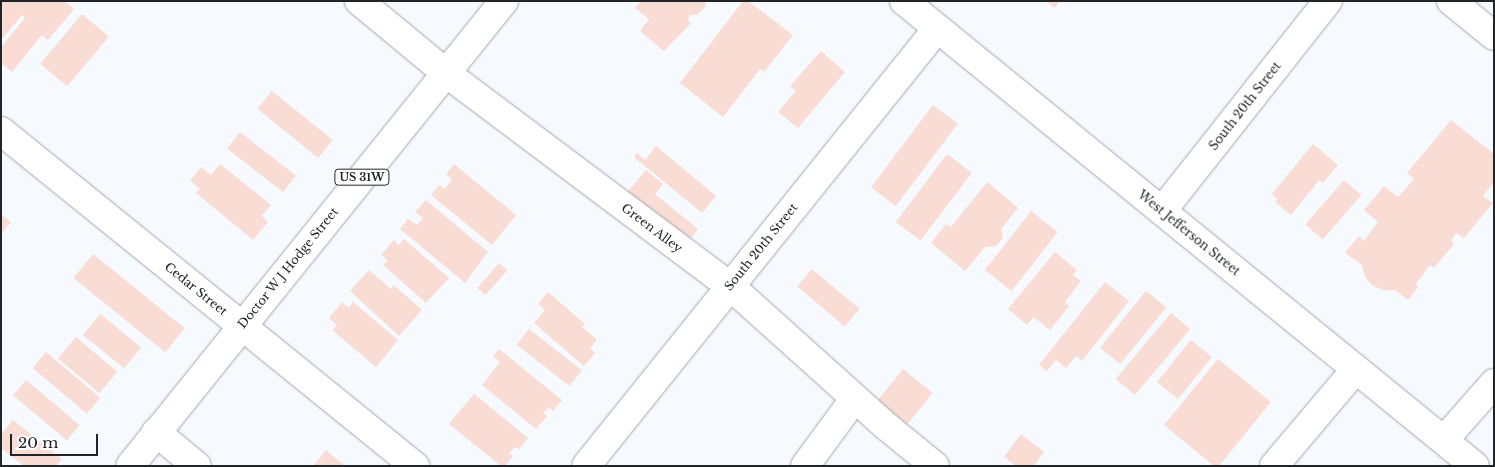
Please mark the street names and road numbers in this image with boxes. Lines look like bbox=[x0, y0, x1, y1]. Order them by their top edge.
street label: South 20th Street bbox=[1206, 59, 1284, 153]
road number: US 31W bbox=[333, 168, 391, 186]
street label: West Jefferson Street bbox=[1135, 187, 1243, 279]
street label: Green Alley bbox=[619, 200, 685, 256]
street label: South 20th Street bbox=[721, 200, 801, 294]
street label: Doctor W J Hodge Street bbox=[234, 204, 342, 332]
street label: Cedar Street bbox=[162, 259, 230, 319]

